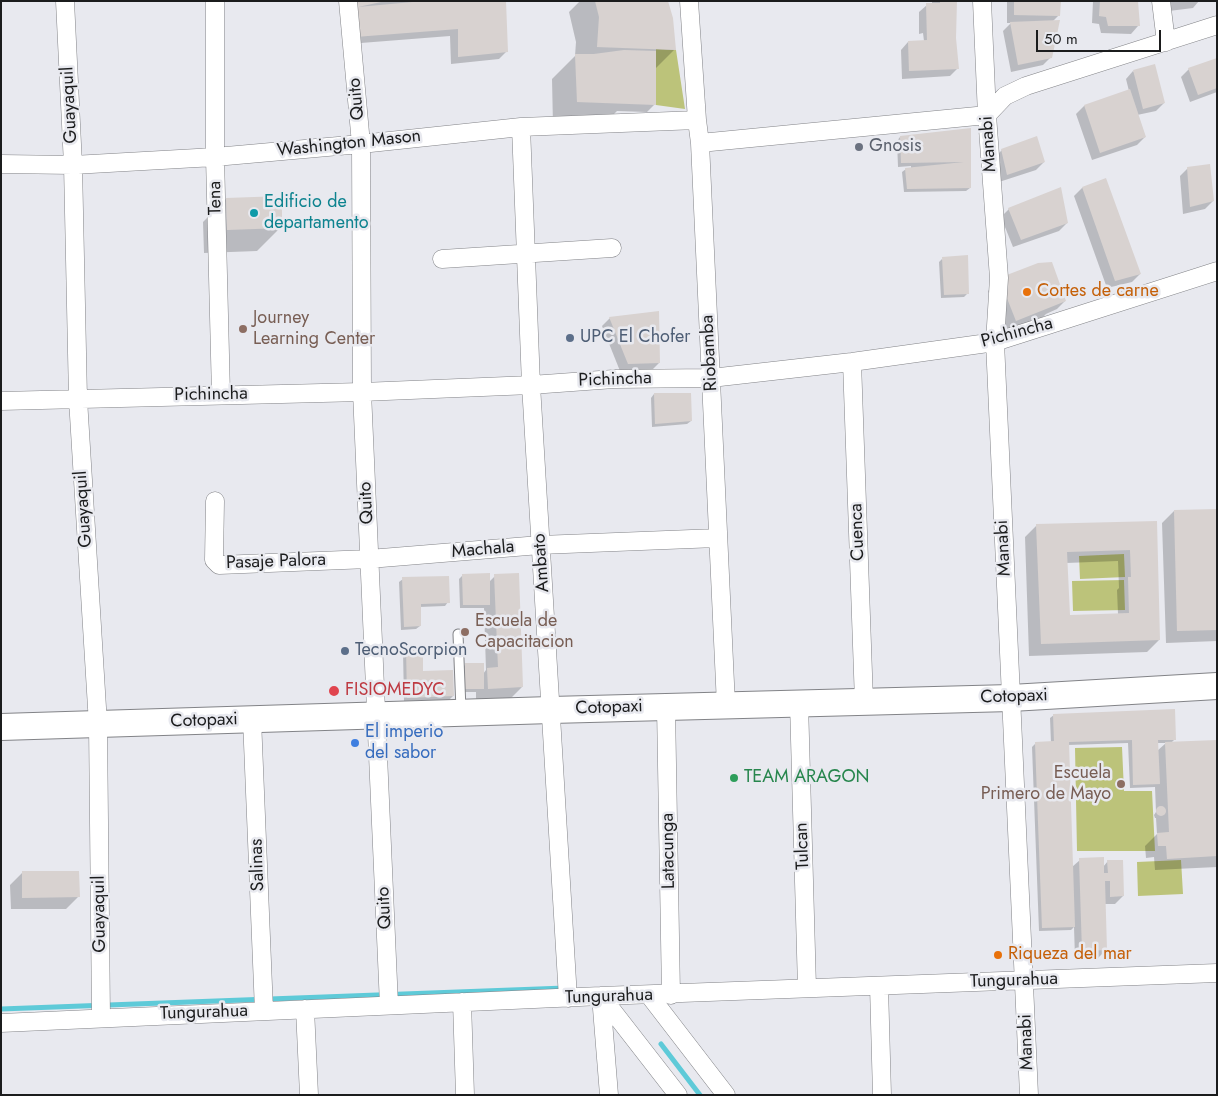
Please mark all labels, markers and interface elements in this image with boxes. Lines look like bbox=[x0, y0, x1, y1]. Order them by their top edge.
scale bar bbox=[1038, 20, 1163, 52]
text: 50 m bbox=[1044, 28, 1078, 50]
street label: Guayaquil bbox=[57, 66, 83, 144]
street label: Quito bbox=[344, 77, 370, 121]
street label: Manabi bbox=[976, 115, 1002, 173]
street label: Washington Mason bbox=[276, 126, 422, 162]
place label: Gnosis bbox=[869, 136, 921, 158]
marker: Gnosis bbox=[853, 141, 865, 153]
street label: Tena bbox=[205, 181, 227, 215]
place label: Edificio de departamento bbox=[264, 192, 369, 234]
marker: Edificio de departamento bbox=[248, 207, 260, 219]
place label: Cortes de carne bbox=[1037, 281, 1159, 303]
marker: Cortes de carne bbox=[1021, 286, 1033, 298]
place label: Journey Learning Center bbox=[253, 308, 375, 350]
street label: Pichincha bbox=[979, 313, 1055, 353]
street label: Riobamba bbox=[697, 314, 723, 392]
marker: Journey Learning Center bbox=[237, 323, 249, 335]
place label: UPC El Chofer bbox=[580, 327, 691, 349]
marker: UPC El Chofer bbox=[564, 332, 576, 344]
street label: Pichincha bbox=[578, 368, 652, 392]
street label: Pichincha bbox=[174, 384, 248, 406]
street label: Guayaquil bbox=[71, 470, 97, 548]
street label: Quito bbox=[355, 481, 379, 525]
street label: Cuenca bbox=[846, 503, 870, 561]
street label: Manabi bbox=[992, 519, 1016, 577]
street label: Ambato bbox=[529, 533, 555, 593]
street label: Machala bbox=[451, 537, 515, 563]
street label: Pasaje Palora bbox=[226, 549, 326, 575]
place label: Escuela de Capacitacion bbox=[475, 611, 574, 654]
marker: Escuela de Capacitacion bbox=[459, 626, 471, 638]
place label: TecnoScorpion bbox=[355, 640, 467, 662]
marker: TecnoScorpion bbox=[339, 645, 351, 657]
place label: FISIOMEDYC bbox=[345, 680, 445, 702]
marker: FISIOMEDYC bbox=[327, 684, 341, 698]
street label: Cotopaxi bbox=[980, 685, 1048, 709]
street label: Cotopaxi bbox=[575, 696, 643, 720]
street label: Cotopaxi bbox=[170, 709, 238, 733]
place label: El imperio del sabor bbox=[365, 722, 443, 764]
marker: El imperio del sabor bbox=[349, 737, 361, 749]
place label: Escuela Primero de Mayo bbox=[981, 763, 1111, 806]
place label: TEAM ARAGON bbox=[744, 767, 870, 789]
marker: TEAM ARAGON bbox=[728, 772, 740, 784]
marker: Escuela Primero de Mayo bbox=[1115, 778, 1127, 790]
street label: Latacunga bbox=[658, 813, 680, 889]
street label: Tulcan bbox=[791, 822, 815, 870]
street label: Salinas bbox=[246, 838, 270, 892]
street label: Guayaquil bbox=[89, 875, 111, 953]
street label: Quito bbox=[373, 886, 397, 930]
place label: Riqueza del mar bbox=[1008, 944, 1132, 966]
marker: Riqueza del mar bbox=[992, 949, 1004, 961]
street label: Tungurahua bbox=[970, 969, 1058, 993]
street label: Tungurahua bbox=[565, 985, 653, 1009]
street label: Tungurahua bbox=[160, 1001, 248, 1025]
street label: Manabi bbox=[1015, 1013, 1039, 1071]

